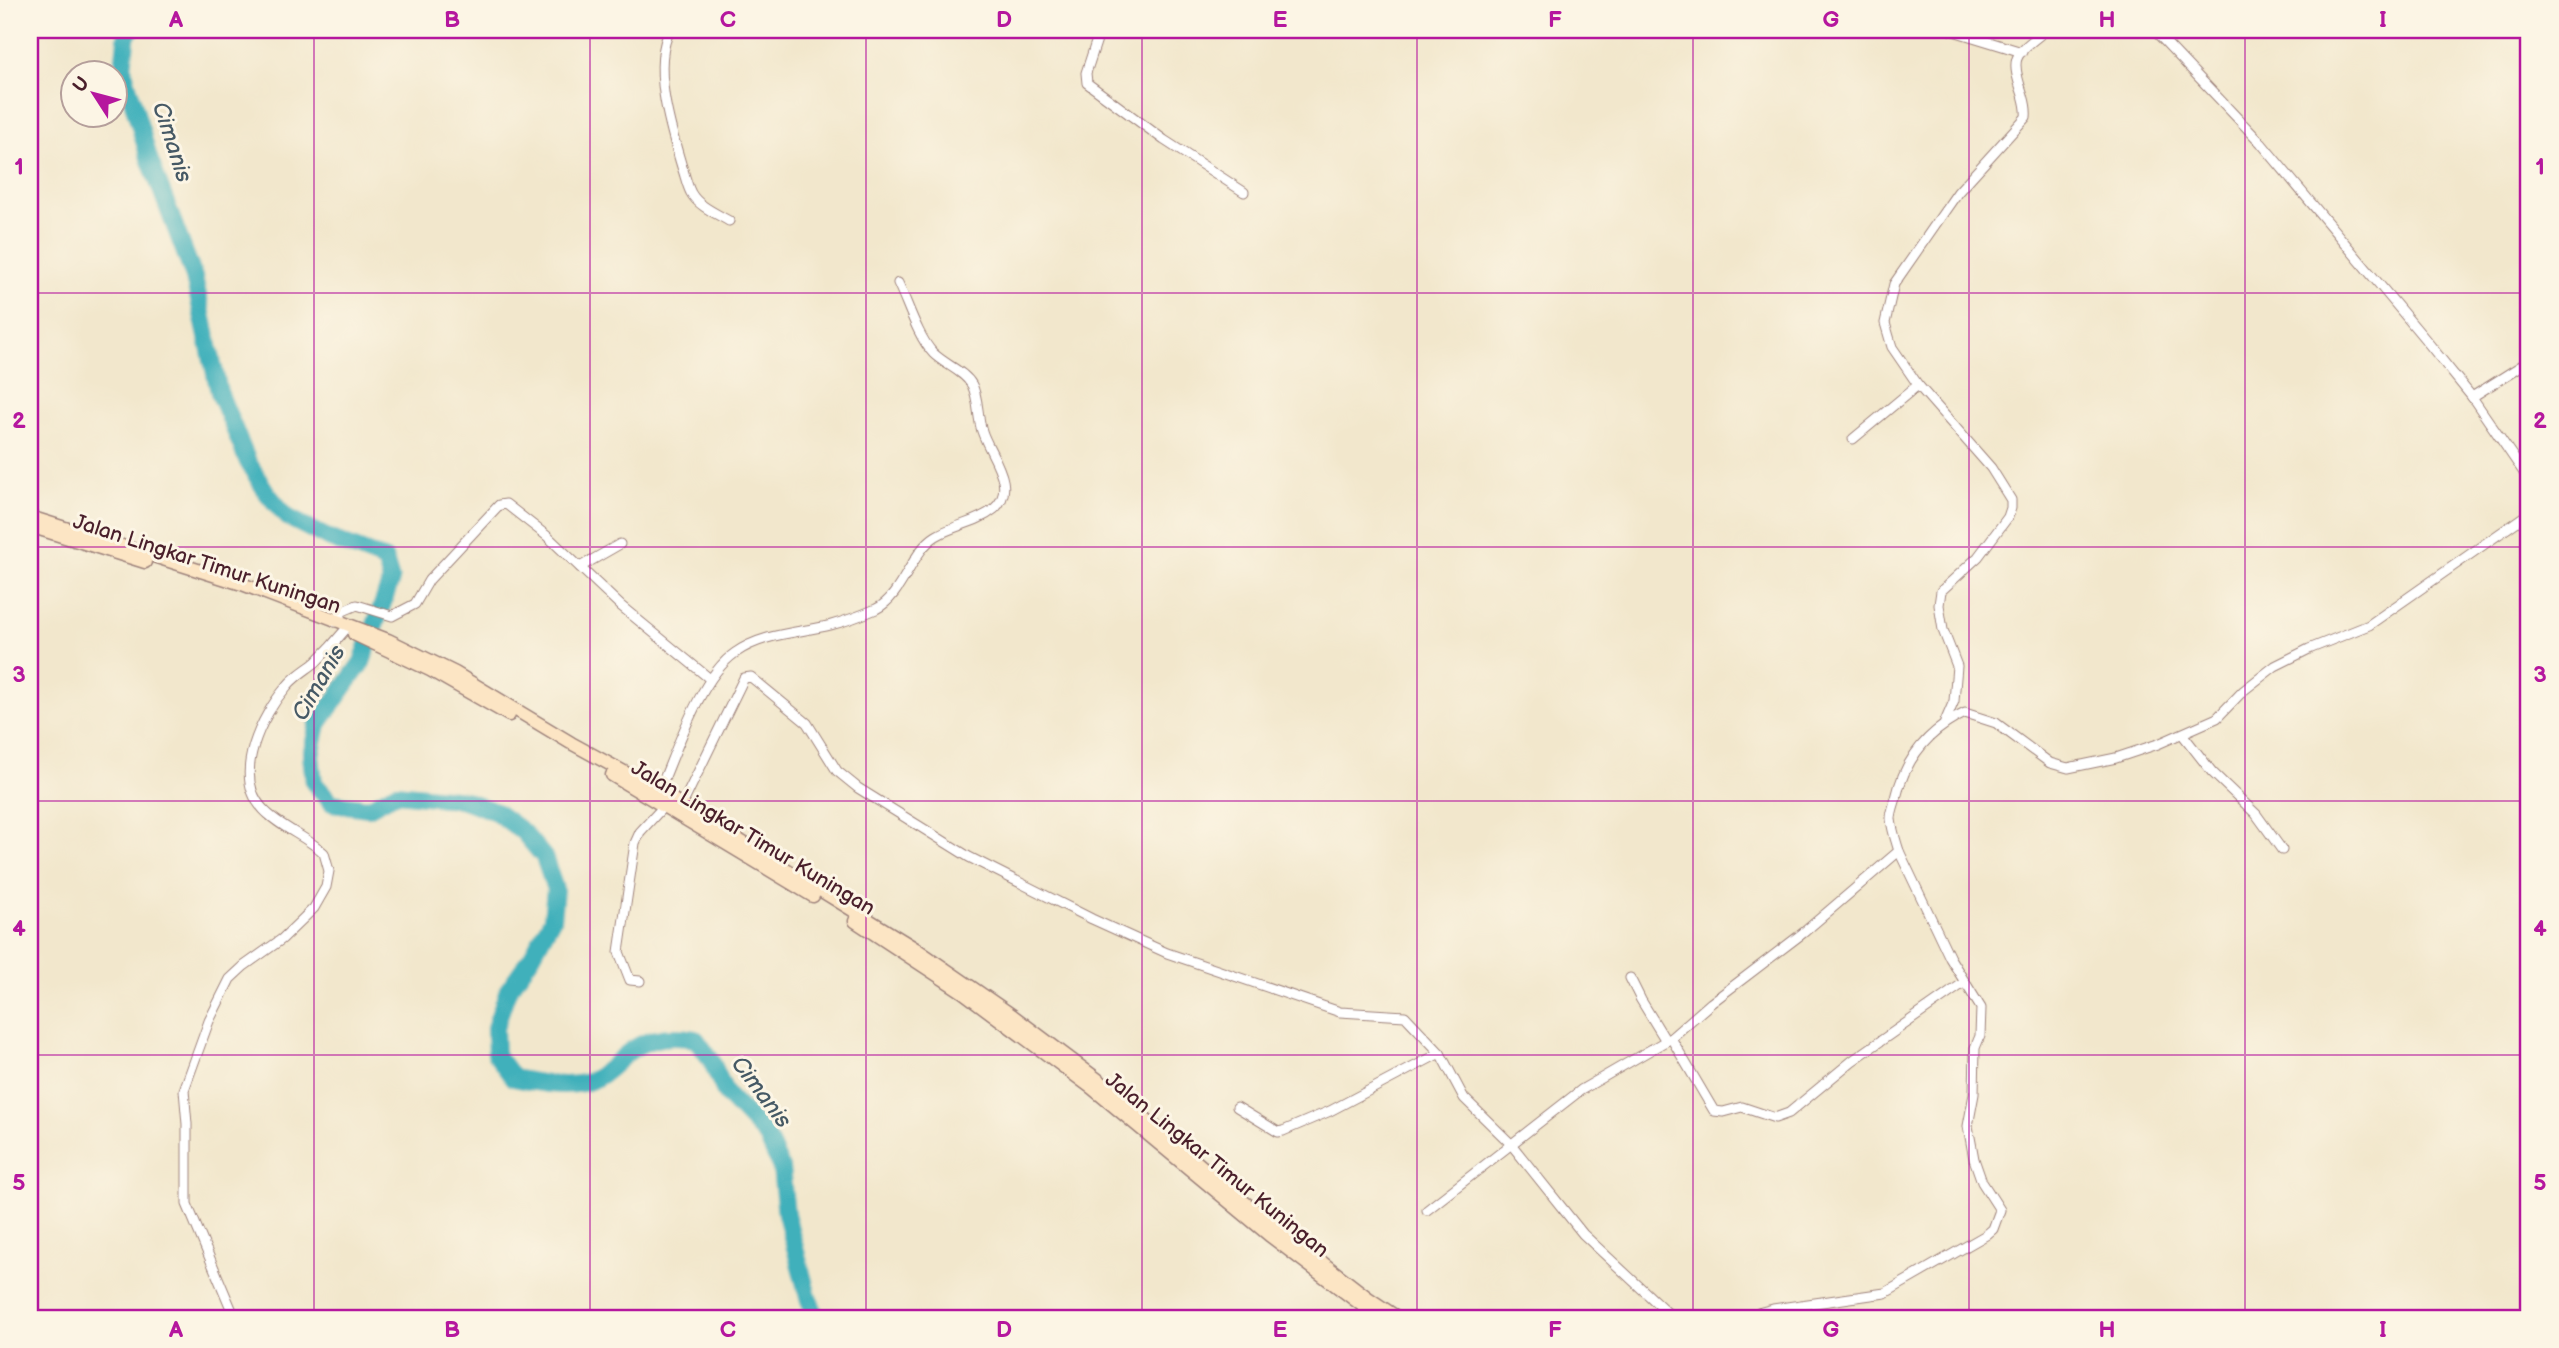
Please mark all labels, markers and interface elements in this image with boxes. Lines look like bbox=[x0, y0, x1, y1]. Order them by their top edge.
text: A bbox=[168, 6, 184, 34]
text: B bbox=[444, 6, 460, 34]
text: C bbox=[720, 6, 736, 34]
text: D bbox=[996, 6, 1012, 34]
text: E bbox=[1273, 6, 1288, 34]
text: F bbox=[1548, 6, 1562, 34]
text: G bbox=[1823, 6, 1840, 34]
text: H bbox=[2098, 6, 2116, 34]
text: I bbox=[2379, 6, 2387, 34]
north arrow bbox=[60, 60, 130, 130]
text: U bbox=[68, 73, 95, 97]
water label: Cimanis bbox=[146, 98, 198, 186]
text: 1 bbox=[14, 153, 24, 181]
text: 1 bbox=[2535, 153, 2545, 181]
text: 2 bbox=[12, 407, 26, 435]
text: 2 bbox=[2533, 407, 2547, 435]
street label: Jalan Lingkar Timur Kuningan bbox=[70, 509, 344, 619]
water label: Cimanis bbox=[286, 640, 352, 726]
text: 3 bbox=[12, 661, 26, 689]
text: 3 bbox=[2533, 661, 2547, 689]
street label: Jalan Lingkar Timur Kuningan bbox=[627, 755, 879, 921]
text: 4 bbox=[12, 915, 26, 943]
text: 4 bbox=[2533, 915, 2547, 943]
water label: Cimanis bbox=[725, 1051, 797, 1134]
street label: Jalan Lingkar Timur Kuningan bbox=[1100, 1067, 1334, 1263]
text: 5 bbox=[12, 1169, 26, 1197]
text: 5 bbox=[2533, 1169, 2547, 1197]
text: A bbox=[168, 1316, 184, 1344]
text: B bbox=[444, 1316, 460, 1344]
text: C bbox=[720, 1316, 736, 1344]
text: D bbox=[996, 1316, 1012, 1344]
text: E bbox=[1273, 1316, 1288, 1344]
text: F bbox=[1548, 1316, 1562, 1344]
text: G bbox=[1823, 1316, 1840, 1344]
text: H bbox=[2098, 1316, 2116, 1344]
text: I bbox=[2379, 1316, 2387, 1344]

